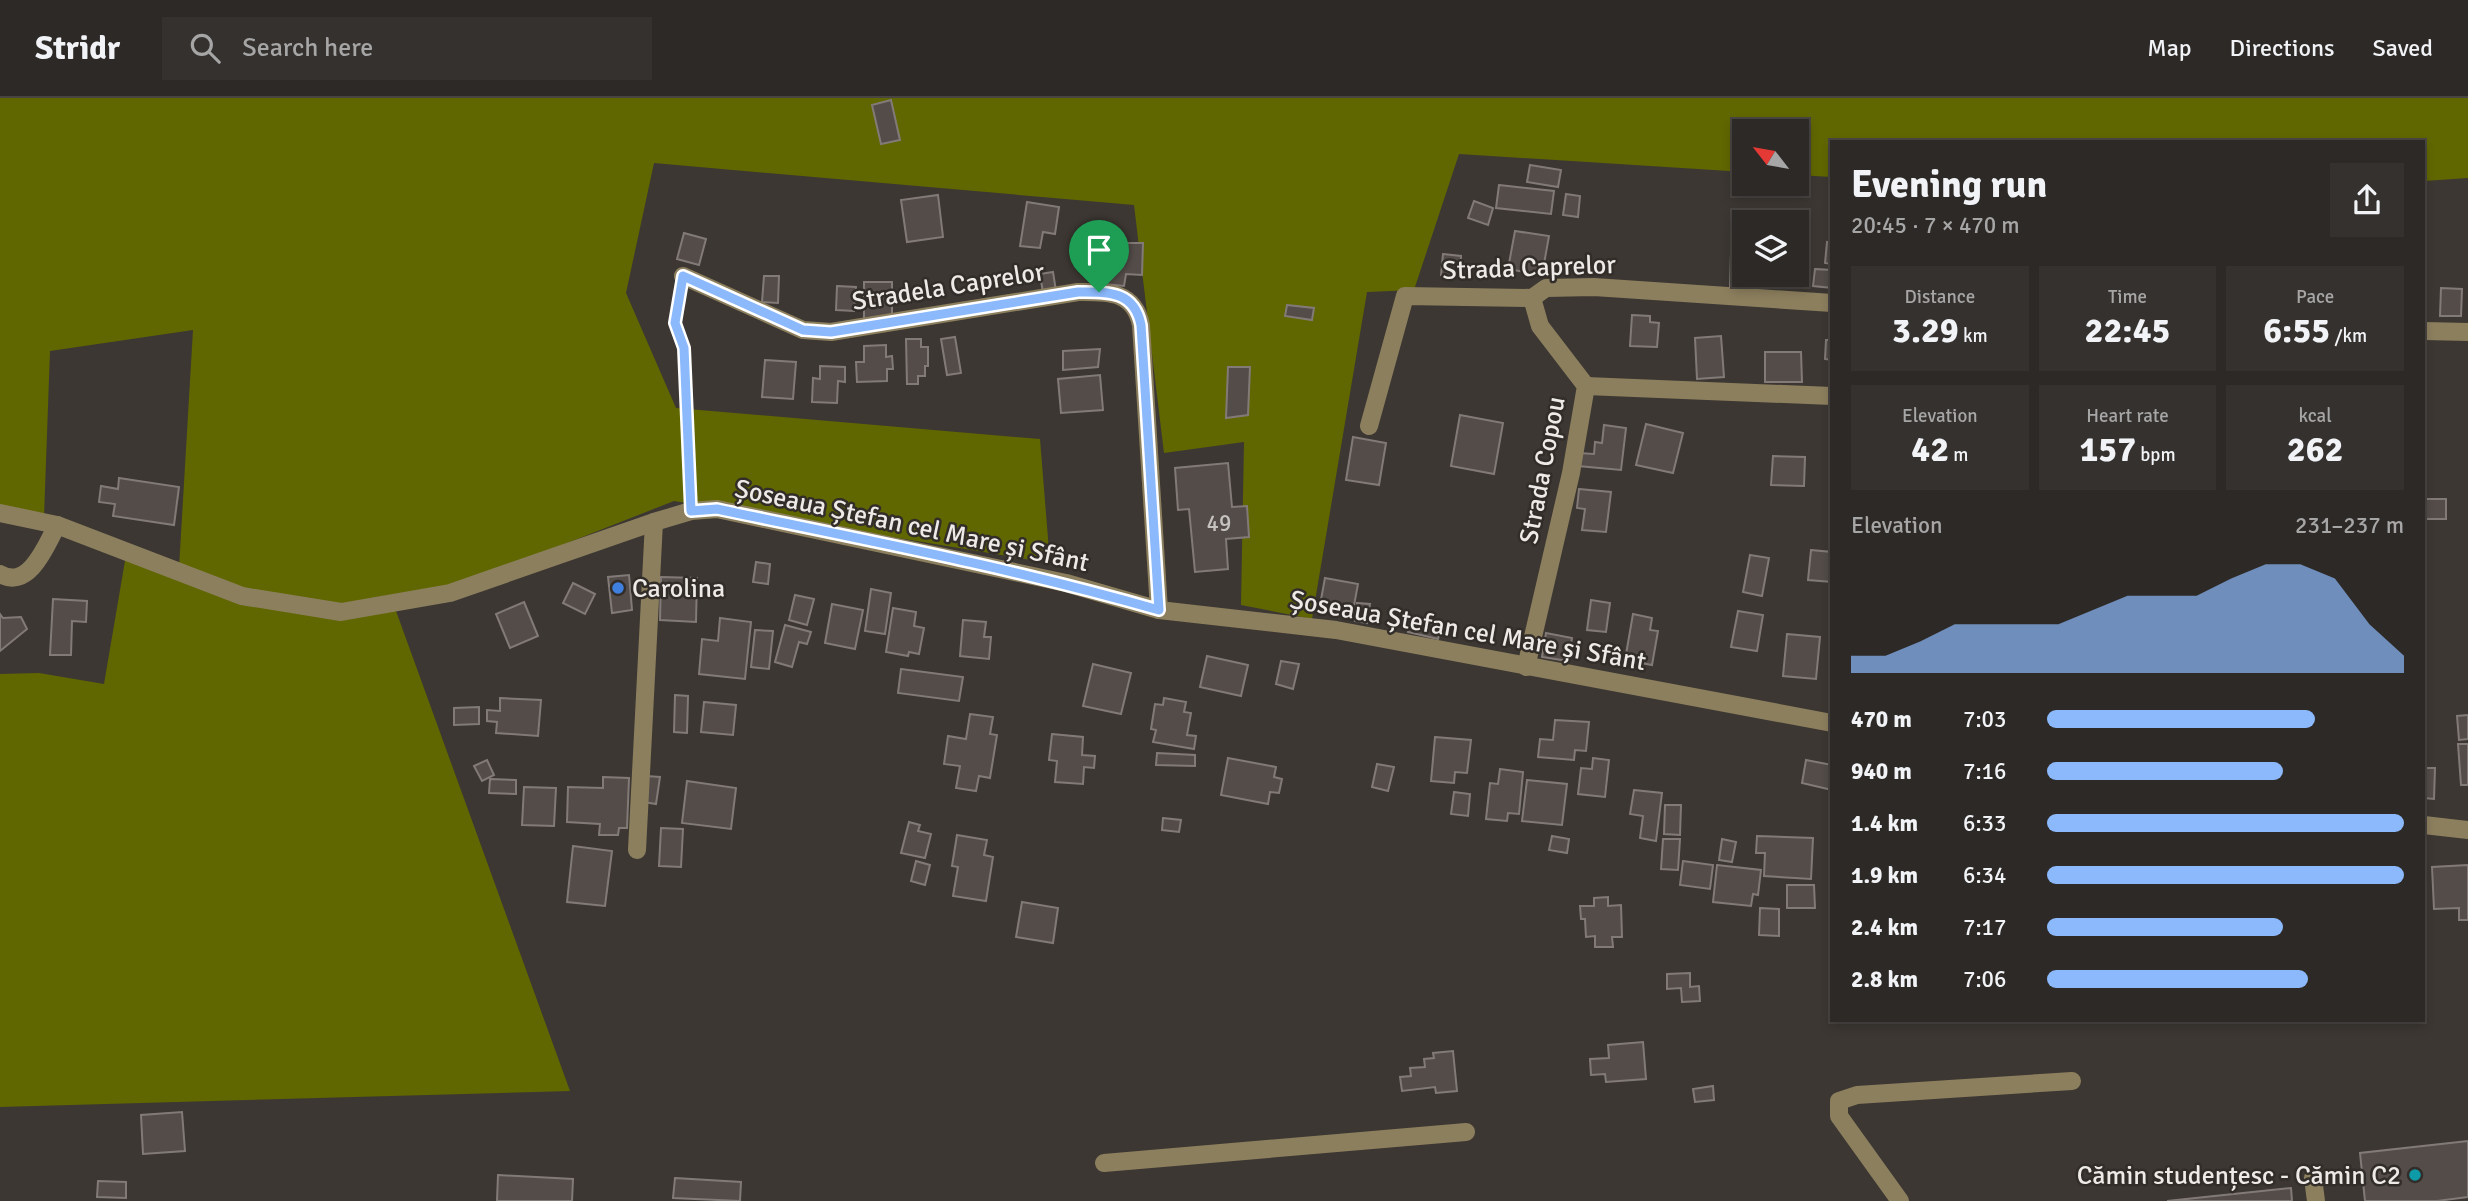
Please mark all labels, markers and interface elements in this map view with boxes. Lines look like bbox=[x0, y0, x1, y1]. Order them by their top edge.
search box bbox=[162, 17, 652, 80]
text: Stridr bbox=[35, 28, 120, 69]
icon: search bbox=[186, 29, 224, 67]
text: Search here bbox=[242, 32, 373, 64]
text: Map bbox=[2147, 33, 2192, 63]
text: Directions bbox=[2230, 33, 2335, 63]
text: Saved bbox=[2373, 33, 2433, 63]
north arrow bbox=[1732, 119, 1810, 196]
map controls bbox=[1732, 119, 1809, 287]
text: Evening run bbox=[1851, 161, 2047, 208]
button: share bbox=[2330, 163, 2404, 237]
button: layers bbox=[1732, 210, 1809, 287]
text: 20:45 · 7 × 470 m bbox=[1851, 211, 2020, 240]
pin bbox=[1069, 220, 1129, 292]
icon: arrive bbox=[1080, 231, 1118, 269]
street label: Strada Caprelor bbox=[1442, 249, 1617, 287]
street label: Stradela Caprelor bbox=[850, 256, 1047, 318]
text: Distance bbox=[1904, 285, 1975, 309]
text: Time bbox=[2108, 285, 2147, 309]
text: Pace bbox=[2296, 285, 2334, 309]
text: 3.29 bbox=[1892, 309, 1959, 352]
text: 22:45 bbox=[2085, 309, 2170, 352]
text: 6:55 bbox=[2263, 309, 2330, 352]
text: km bbox=[1959, 324, 1988, 348]
text: /km bbox=[2330, 324, 2367, 348]
street label: Strada Copou bbox=[1513, 394, 1573, 546]
text: Elevation bbox=[1902, 404, 1978, 428]
text: Heart rate bbox=[2086, 404, 2169, 428]
text: kcal bbox=[2299, 404, 2332, 428]
text: 42 bbox=[1911, 428, 1949, 471]
text: 157 bbox=[2079, 428, 2136, 471]
text: 262 bbox=[2287, 428, 2344, 471]
text: m bbox=[1949, 443, 1968, 467]
text: bpm bbox=[2136, 443, 2176, 467]
street label: Șoseaua Ștefan cel Mare și Sfânt bbox=[732, 473, 1092, 579]
house number: 49 bbox=[1207, 509, 1231, 538]
text: Elevation bbox=[1851, 511, 1943, 540]
text: 231–237 m bbox=[2295, 511, 2404, 540]
place label: Carolina bbox=[632, 573, 725, 605]
marker: Carolina bbox=[610, 580, 626, 596]
street label: Șoseaua Ștefan cel Mare și Sfânt bbox=[1287, 584, 1648, 678]
text: 470 m bbox=[1851, 705, 1912, 734]
text: 7:03 bbox=[1963, 705, 2006, 734]
text: 940 m bbox=[1851, 757, 1912, 786]
text: 7:16 bbox=[1963, 757, 2006, 786]
text: 1.4 km bbox=[1851, 809, 1918, 838]
text: 6:33 bbox=[1963, 809, 2006, 838]
text: 1.9 km bbox=[1851, 861, 1918, 890]
text: 6:34 bbox=[1963, 861, 2006, 890]
text: 2.4 km bbox=[1851, 913, 1918, 942]
text: 7:17 bbox=[1963, 913, 2006, 942]
text: 2.8 km bbox=[1851, 965, 1918, 994]
text: 7:06 bbox=[1963, 965, 2006, 994]
place label: Cămin studențesc - Cămin C2 bbox=[2077, 1160, 2401, 1192]
marker: Cămin studențesc - Cămin C2 bbox=[2407, 1167, 2423, 1183]

